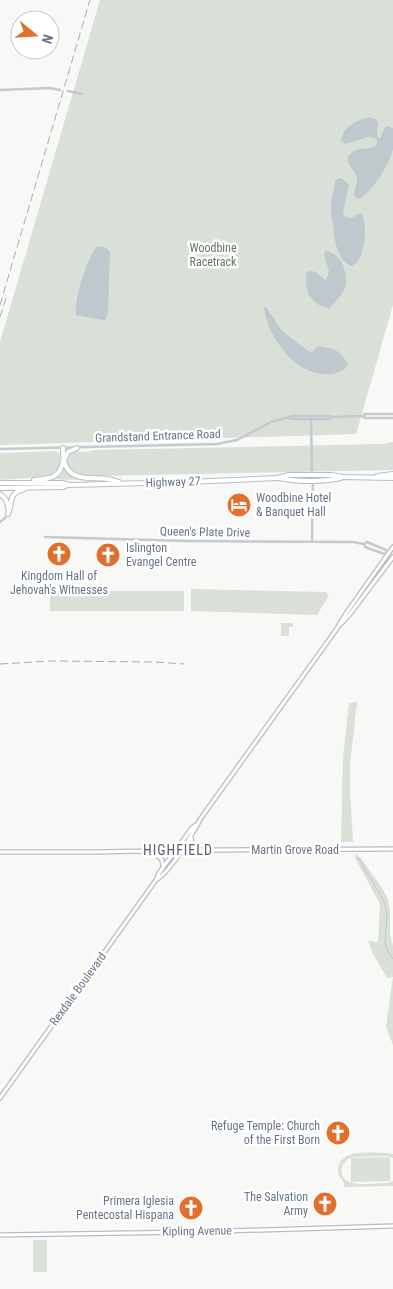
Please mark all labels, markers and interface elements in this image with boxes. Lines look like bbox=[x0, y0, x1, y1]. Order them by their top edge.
north arrow bbox=[10, 10, 60, 60]
text: N bbox=[38, 32, 56, 46]
park label: Woodbine Racetrack bbox=[189, 241, 237, 269]
street label: Grandstand Entrance Road bbox=[95, 427, 221, 445]
street label: Highway 27 bbox=[145, 474, 201, 490]
place label: Woodbine Hotel & Banquet Hall bbox=[256, 491, 331, 519]
hotel icon: Woodbine Hotel & Banquet Hall bbox=[226, 492, 252, 518]
street label: Queen's Plate Drive bbox=[160, 524, 251, 540]
church icon: Kingdom Hall of Jehovah's Witnesses bbox=[46, 541, 72, 567]
place label: Islington Evangel Centre bbox=[126, 541, 197, 569]
church icon: Islington Evangel Centre bbox=[95, 542, 121, 568]
place label: Kingdom Hall of Jehovah's Witnesses bbox=[10, 569, 108, 597]
district label: HIGHFIELD bbox=[143, 842, 213, 858]
street label: Martin Grove Road bbox=[251, 843, 339, 857]
street label: Rexdale Boulevard bbox=[47, 950, 109, 1028]
place label: Refuge Temple: Church of the First Born bbox=[211, 1119, 320, 1147]
church icon: Refuge Temple: Church of the First Born bbox=[325, 1120, 351, 1146]
place label: The Salvation Army bbox=[244, 1190, 308, 1218]
church icon: The Salvation Army bbox=[312, 1191, 338, 1217]
place label: Primera Iglesia Pentecostal Hispana bbox=[76, 1194, 174, 1222]
church icon: Primera Iglesia Pentecostal Hispana bbox=[178, 1195, 204, 1221]
street label: Kipling Avenue bbox=[162, 1223, 232, 1239]

